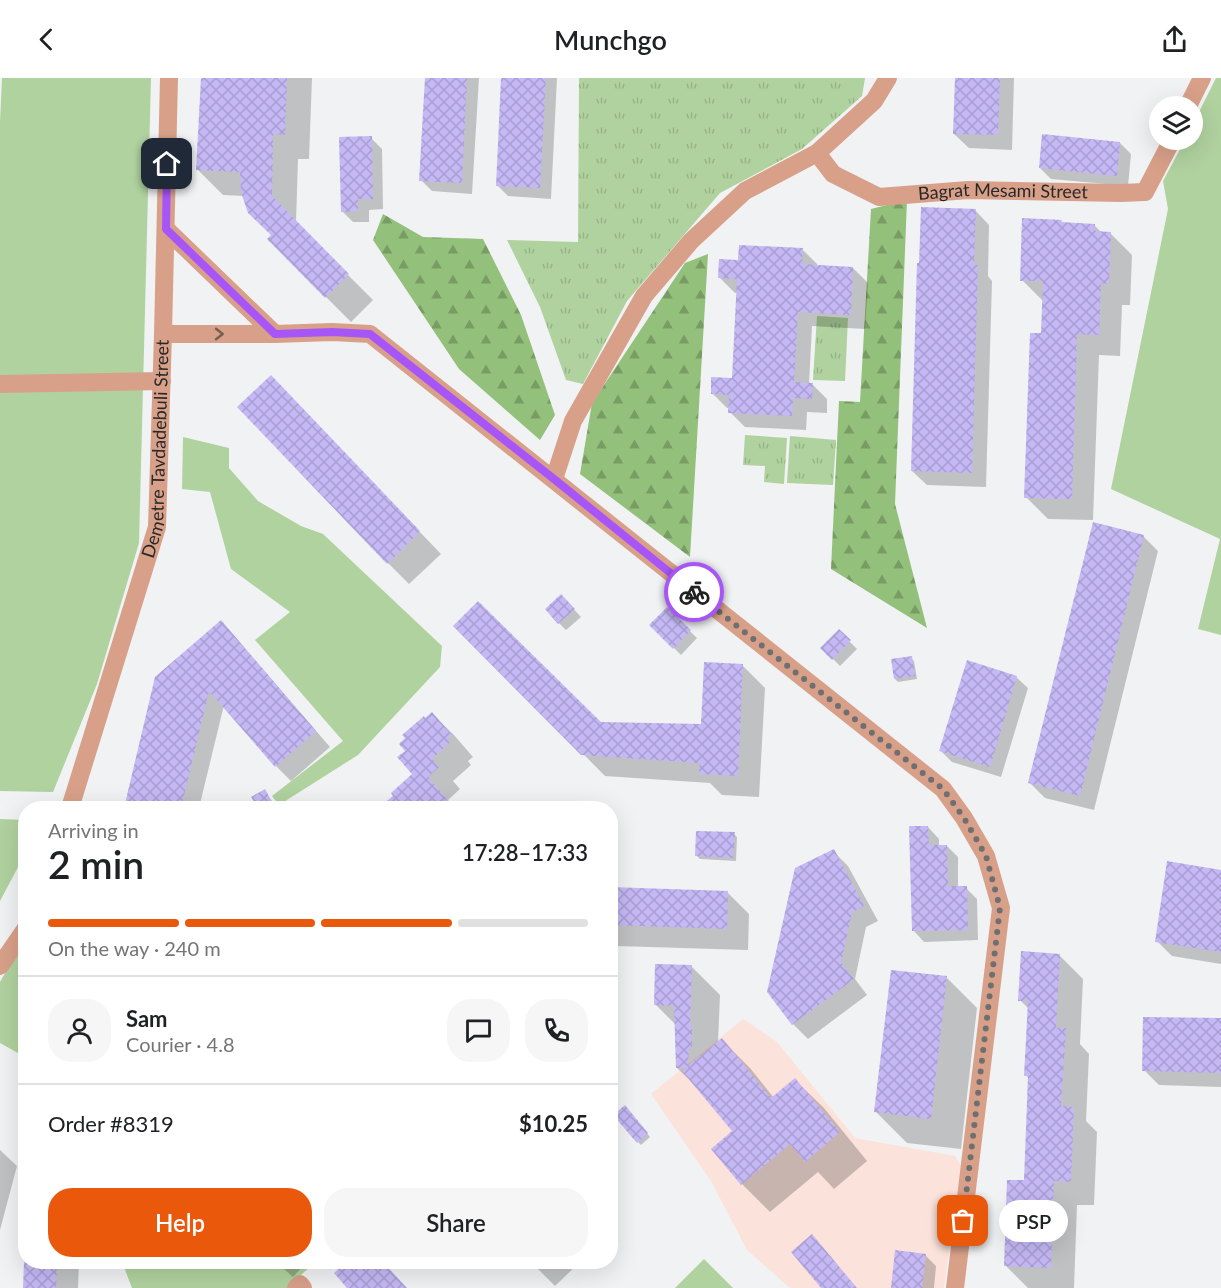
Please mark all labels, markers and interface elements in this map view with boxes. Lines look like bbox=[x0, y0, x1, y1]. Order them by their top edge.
icon: back bbox=[30, 23, 63, 56]
text: Munchgo bbox=[554, 23, 667, 56]
icon: share bbox=[1158, 23, 1191, 56]
map controls bbox=[1149, 96, 1203, 150]
button: layers bbox=[1149, 96, 1203, 150]
pin bbox=[141, 138, 192, 189]
icon: home bbox=[150, 147, 183, 180]
street label: Bagrat Mesami Street bbox=[917, 178, 1089, 204]
one-way arrow bbox=[215, 328, 224, 340]
street label: Demetre Tavdadebuli Street bbox=[136, 339, 173, 560]
courier bbox=[664, 562, 724, 622]
icon: bike bbox=[678, 576, 711, 609]
text: Arriving in bbox=[48, 818, 139, 842]
text: 17:28–17:33 bbox=[462, 839, 588, 866]
text: 2 min bbox=[48, 841, 144, 887]
text: On the way · 240 m bbox=[48, 936, 221, 960]
button: person bbox=[48, 999, 111, 1062]
button: chat bbox=[447, 999, 510, 1062]
button: phone bbox=[525, 999, 588, 1062]
text: Sam bbox=[126, 1005, 168, 1032]
text: Courier · 4.8 bbox=[126, 1032, 235, 1056]
text: Order #8319 bbox=[48, 1110, 174, 1137]
text: $10.25 bbox=[519, 1110, 588, 1137]
button: Help bbox=[48, 1188, 312, 1257]
button: Share bbox=[324, 1188, 588, 1257]
pin bbox=[937, 1195, 988, 1246]
callout: PSP bbox=[999, 1200, 1068, 1242]
icon: bag bbox=[946, 1204, 979, 1237]
text: PSP bbox=[1016, 1209, 1051, 1233]

